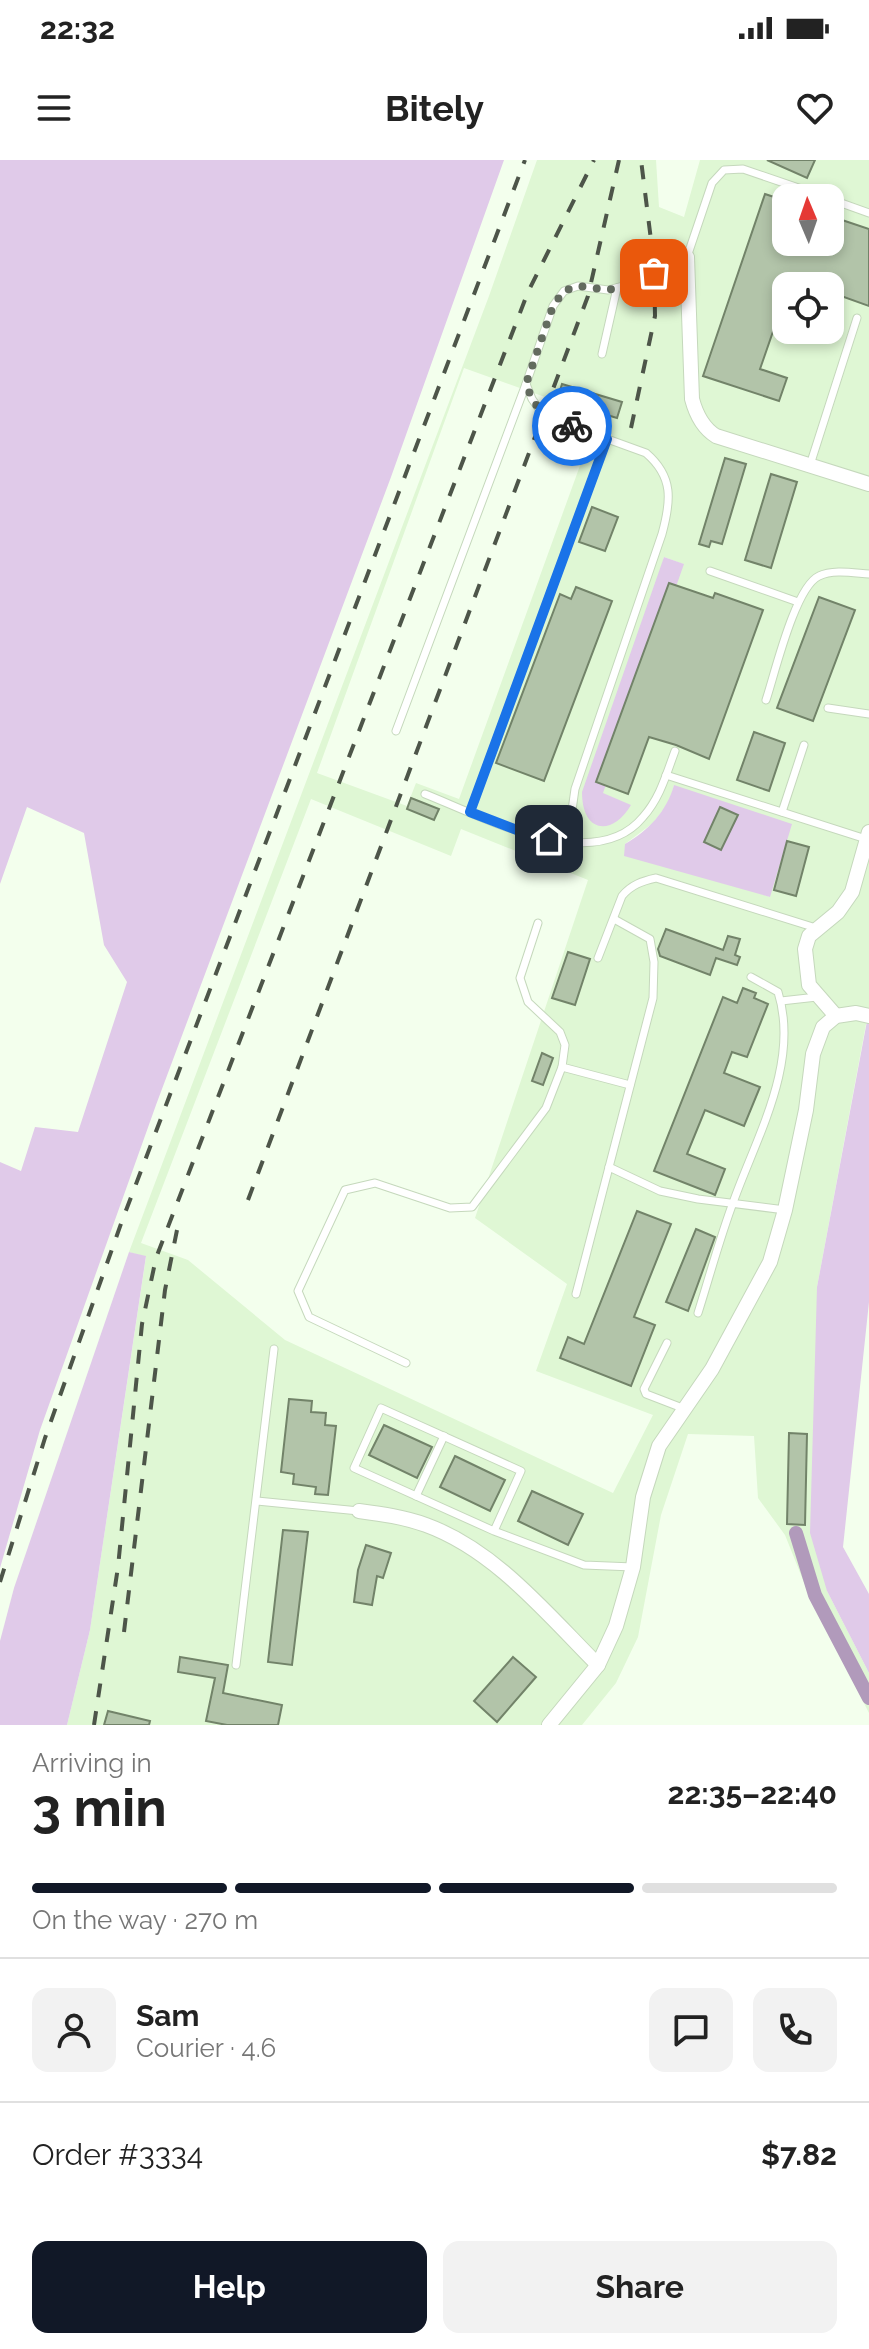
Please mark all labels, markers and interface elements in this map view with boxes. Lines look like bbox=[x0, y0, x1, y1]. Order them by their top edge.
text: 22:32 bbox=[40, 11, 115, 46]
icon: menu bbox=[32, 86, 76, 130]
icon: heart bbox=[793, 86, 837, 130]
text: Bitely bbox=[385, 87, 484, 129]
north arrow bbox=[772, 184, 844, 256]
map controls bbox=[772, 184, 844, 344]
pin bbox=[620, 239, 688, 307]
icon: bag bbox=[632, 251, 676, 295]
button: locate bbox=[772, 272, 844, 344]
courier bbox=[532, 386, 612, 466]
icon: bike bbox=[550, 404, 594, 448]
pin bbox=[515, 805, 583, 873]
icon: home bbox=[527, 817, 571, 861]
text: Arriving in bbox=[32, 1748, 152, 1778]
text: 22:35–22:40 bbox=[668, 1776, 837, 1811]
text: 3 min bbox=[32, 1777, 167, 1838]
text: On the way · 270 m bbox=[32, 1905, 258, 1935]
button: person bbox=[32, 1988, 116, 2072]
button: chat bbox=[649, 1988, 733, 2072]
button: phone bbox=[753, 1988, 837, 2072]
text: Sam bbox=[136, 1998, 199, 2033]
text: Courier · 4.6 bbox=[136, 2033, 276, 2063]
text: Order #3334 bbox=[32, 2137, 203, 2172]
text: $7.82 bbox=[761, 2137, 837, 2172]
button: Help bbox=[32, 2241, 427, 2333]
button: Share bbox=[443, 2241, 837, 2333]

